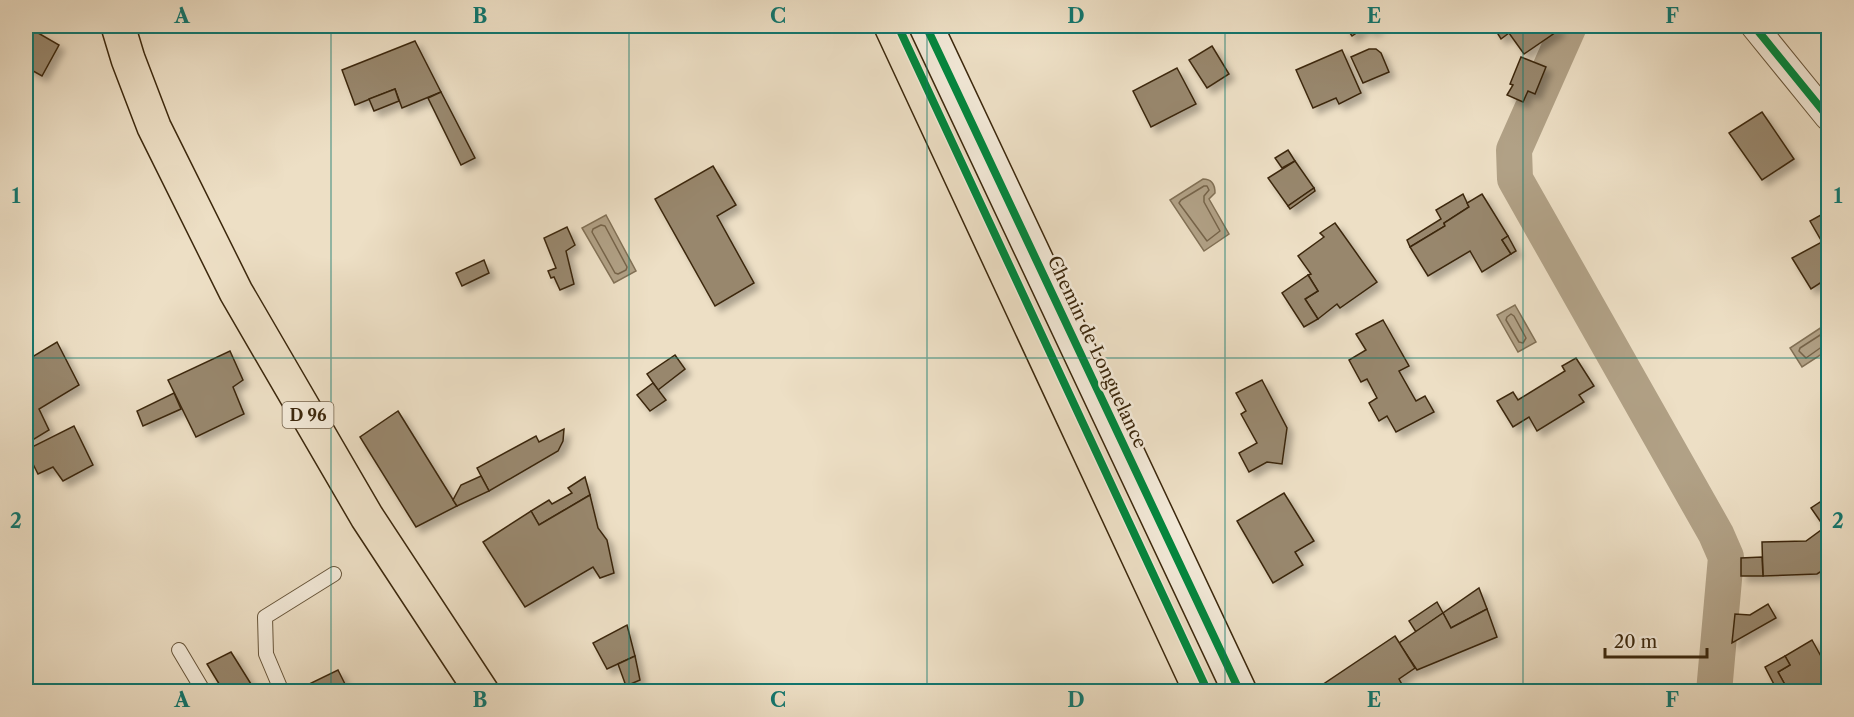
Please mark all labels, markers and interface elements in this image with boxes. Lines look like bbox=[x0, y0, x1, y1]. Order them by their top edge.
text: A bbox=[173, 4, 190, 28]
text: B bbox=[473, 4, 488, 28]
text: C bbox=[770, 4, 786, 28]
text: D bbox=[1067, 4, 1085, 28]
text: E bbox=[1367, 4, 1381, 28]
text: F bbox=[1665, 4, 1679, 28]
text: 1 bbox=[12, 184, 21, 208]
text: 1 bbox=[1834, 184, 1843, 208]
street label: Chemin de Longuelance bbox=[1043, 252, 1151, 452]
road number: D 96 bbox=[282, 402, 334, 428]
text: 2 bbox=[10, 509, 22, 533]
text: 2 bbox=[1832, 509, 1844, 533]
scale bar bbox=[1605, 621, 1707, 659]
text: 20 m bbox=[1614, 631, 1658, 653]
text: A bbox=[173, 688, 190, 712]
text: B bbox=[473, 688, 488, 712]
text: C bbox=[770, 688, 786, 712]
text: D bbox=[1067, 688, 1085, 712]
text: E bbox=[1367, 688, 1381, 712]
text: F bbox=[1665, 688, 1679, 712]

